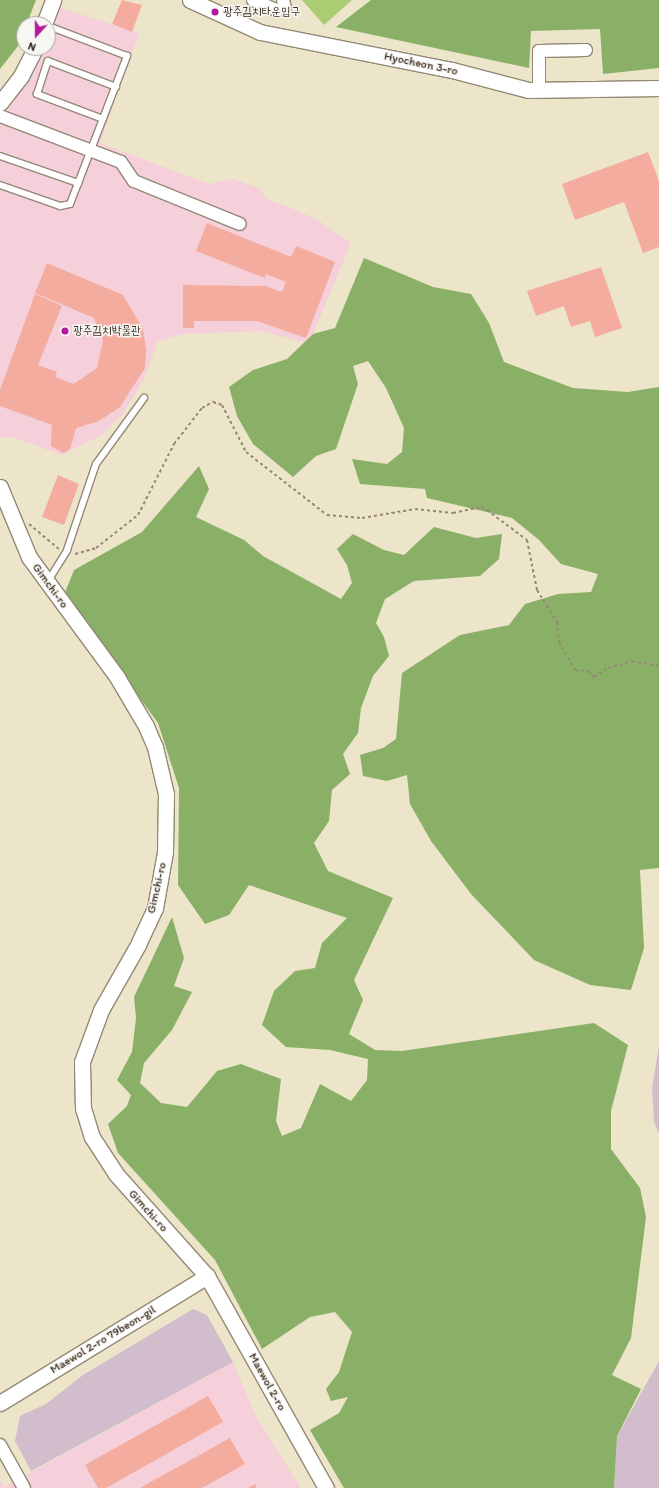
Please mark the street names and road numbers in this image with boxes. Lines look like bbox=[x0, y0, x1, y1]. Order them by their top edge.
street label: Hyocheon 3-ro bbox=[383, 49, 459, 79]
street label: Gimchi-ro bbox=[29, 561, 71, 611]
street label: Gimchi-ro bbox=[144, 861, 170, 915]
street label: Gimchi-ro bbox=[125, 1187, 171, 1235]
street label: Maewol 2-ro 79beon-gil bbox=[48, 1303, 158, 1377]
street label: Maewol 2-ro bbox=[245, 1351, 289, 1413]

